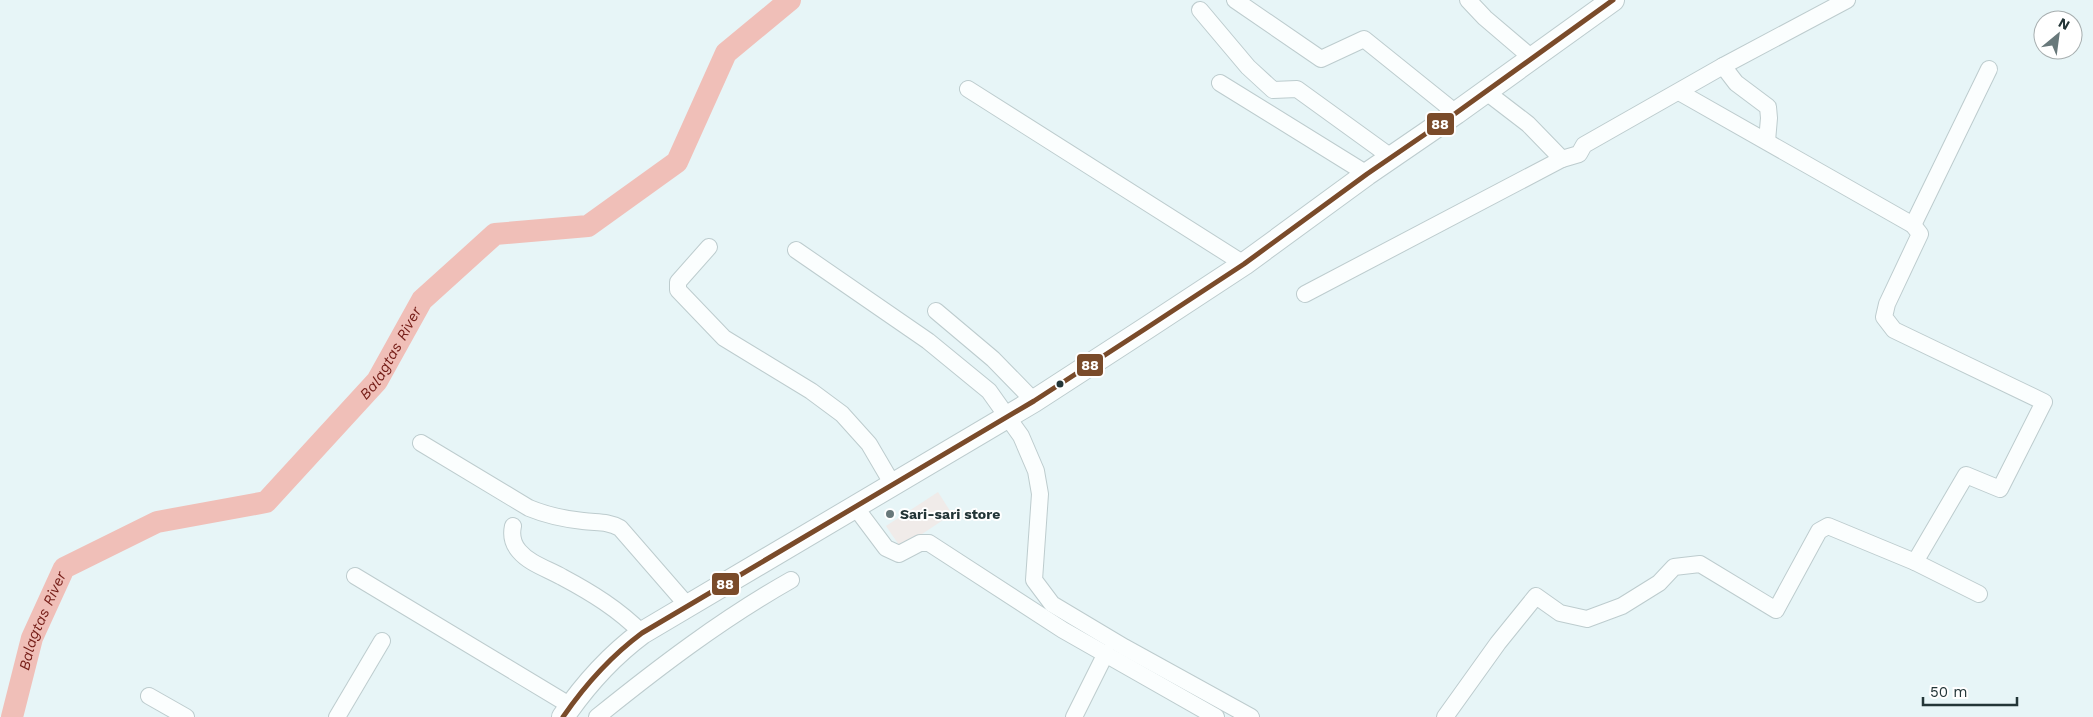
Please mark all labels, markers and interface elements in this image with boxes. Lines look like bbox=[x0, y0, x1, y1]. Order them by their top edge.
north arrow bbox=[2033, 10, 2083, 60]
text: N bbox=[2056, 14, 2073, 33]
line badge: 88 bbox=[1426, 112, 1455, 136]
text: 88 bbox=[1431, 116, 1449, 132]
water label: Balagtas River bbox=[356, 303, 426, 403]
line badge: 88 bbox=[1076, 353, 1104, 377]
text: 88 bbox=[1081, 357, 1099, 373]
unlabelled marker bbox=[1055, 379, 1065, 389]
place label: Sari-sari store bbox=[900, 506, 1000, 522]
marker: Sari-sari store bbox=[884, 508, 896, 520]
water label: Balagtas River bbox=[15, 568, 71, 672]
line badge: 88 bbox=[711, 572, 740, 596]
text: 88 bbox=[716, 576, 734, 592]
scale bar bbox=[1923, 674, 2017, 706]
text: 50 m bbox=[1930, 683, 1967, 701]

